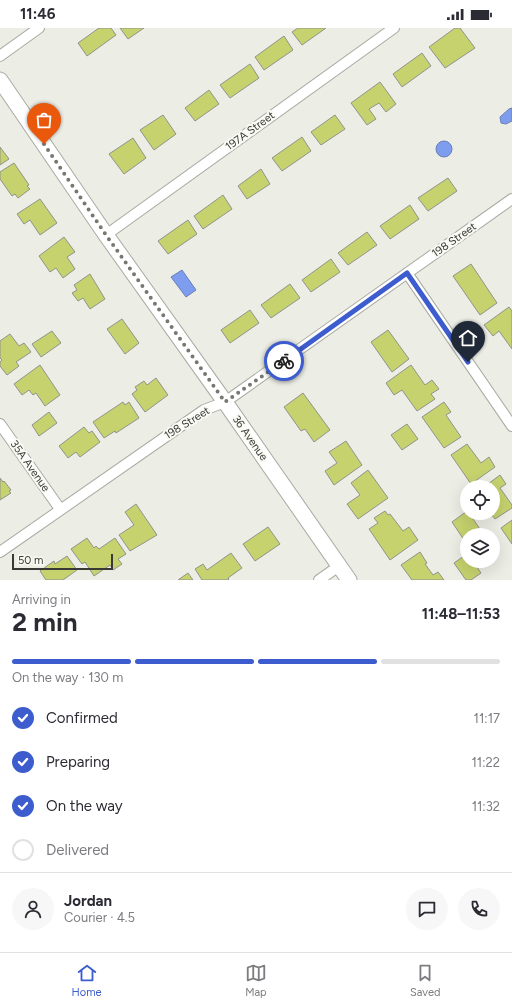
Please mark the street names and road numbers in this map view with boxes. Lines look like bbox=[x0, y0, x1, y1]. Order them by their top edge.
street label: 197A Street bbox=[223, 109, 277, 153]
street label: 198 Street bbox=[429, 220, 479, 260]
street label: 198 Street bbox=[162, 404, 212, 442]
street label: 36 Avenue bbox=[230, 413, 270, 463]
street label: 35A Avenue bbox=[8, 438, 52, 494]

